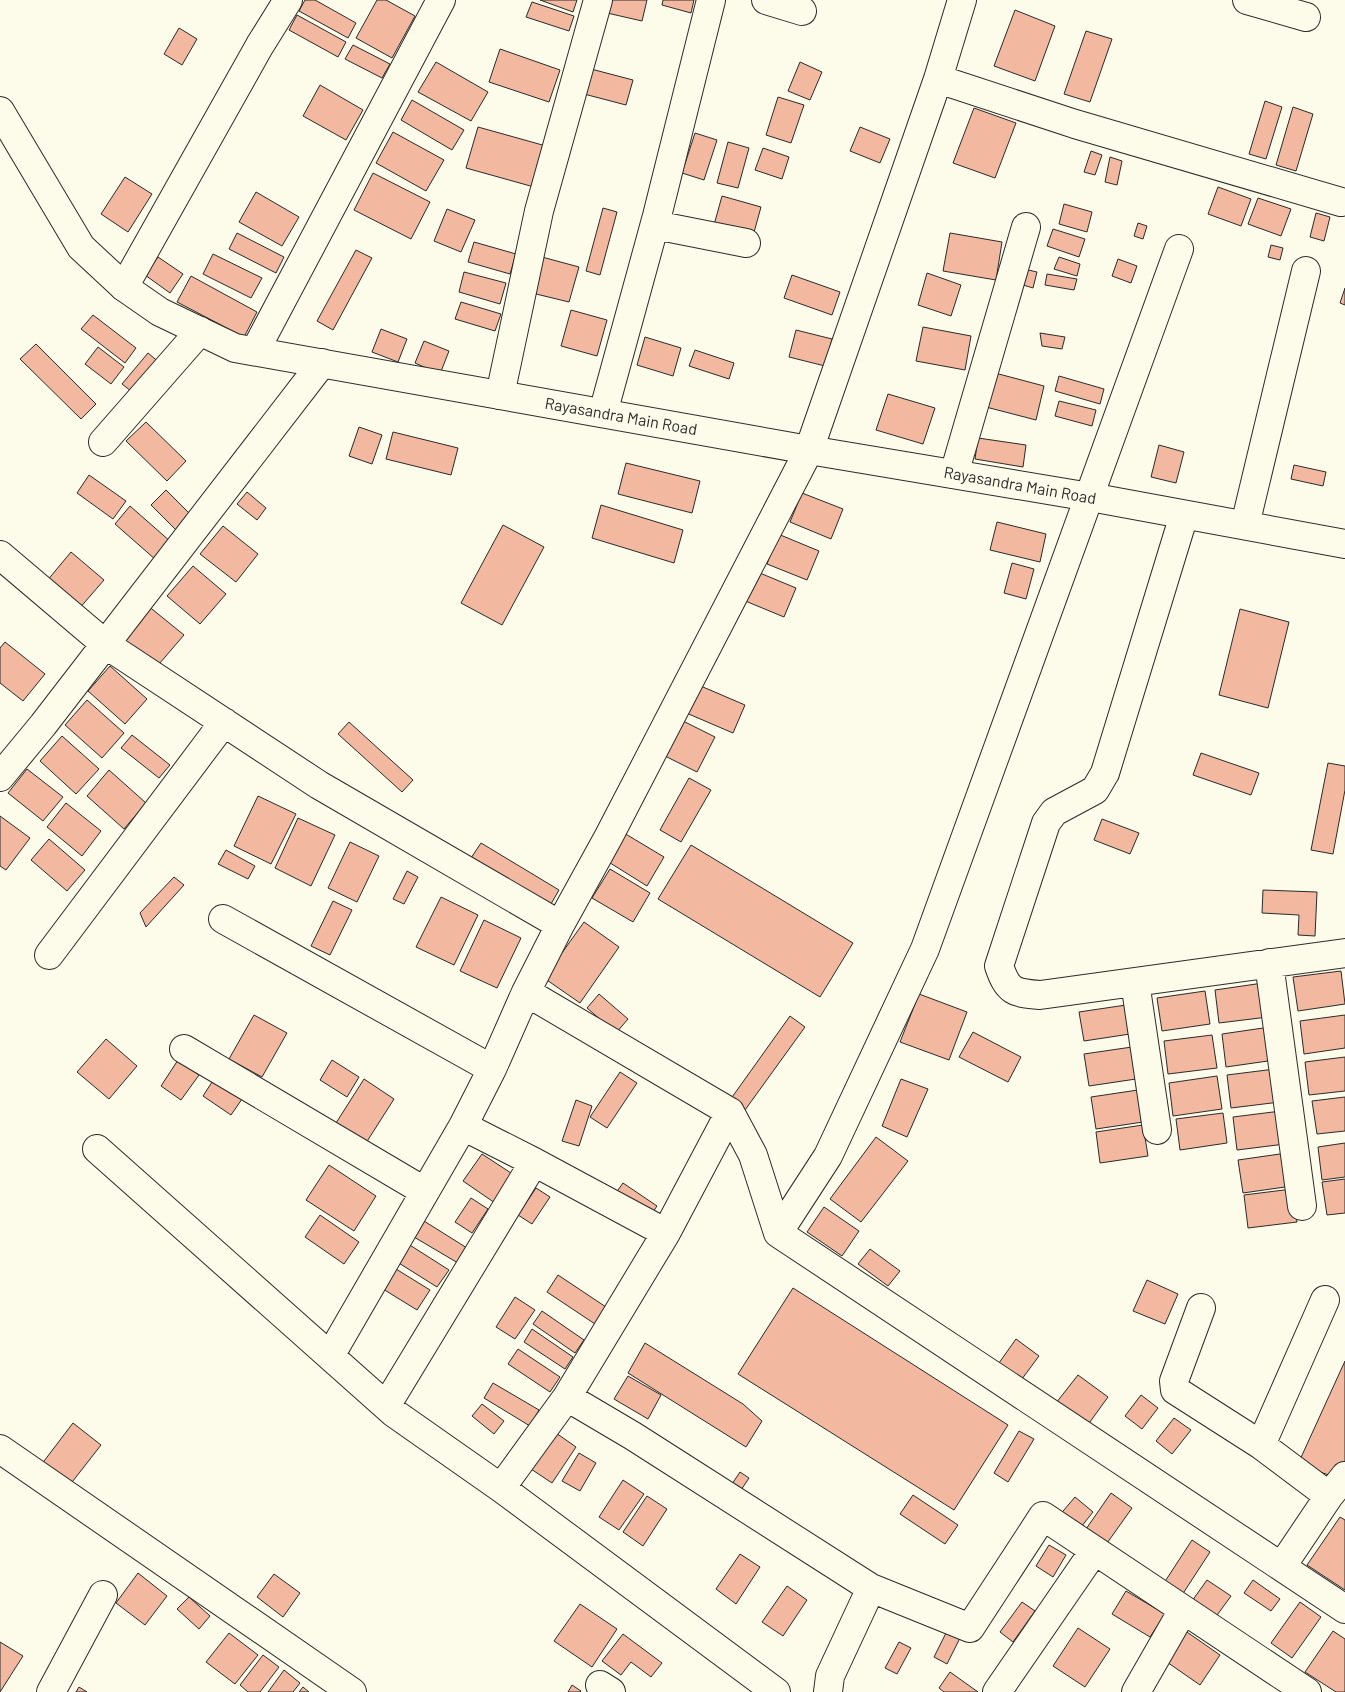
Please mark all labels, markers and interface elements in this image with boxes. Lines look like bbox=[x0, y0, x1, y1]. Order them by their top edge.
street label: Rayasandra Main Road bbox=[543, 393, 699, 438]
street label: Rayasandra Main Road bbox=[942, 462, 1098, 507]

